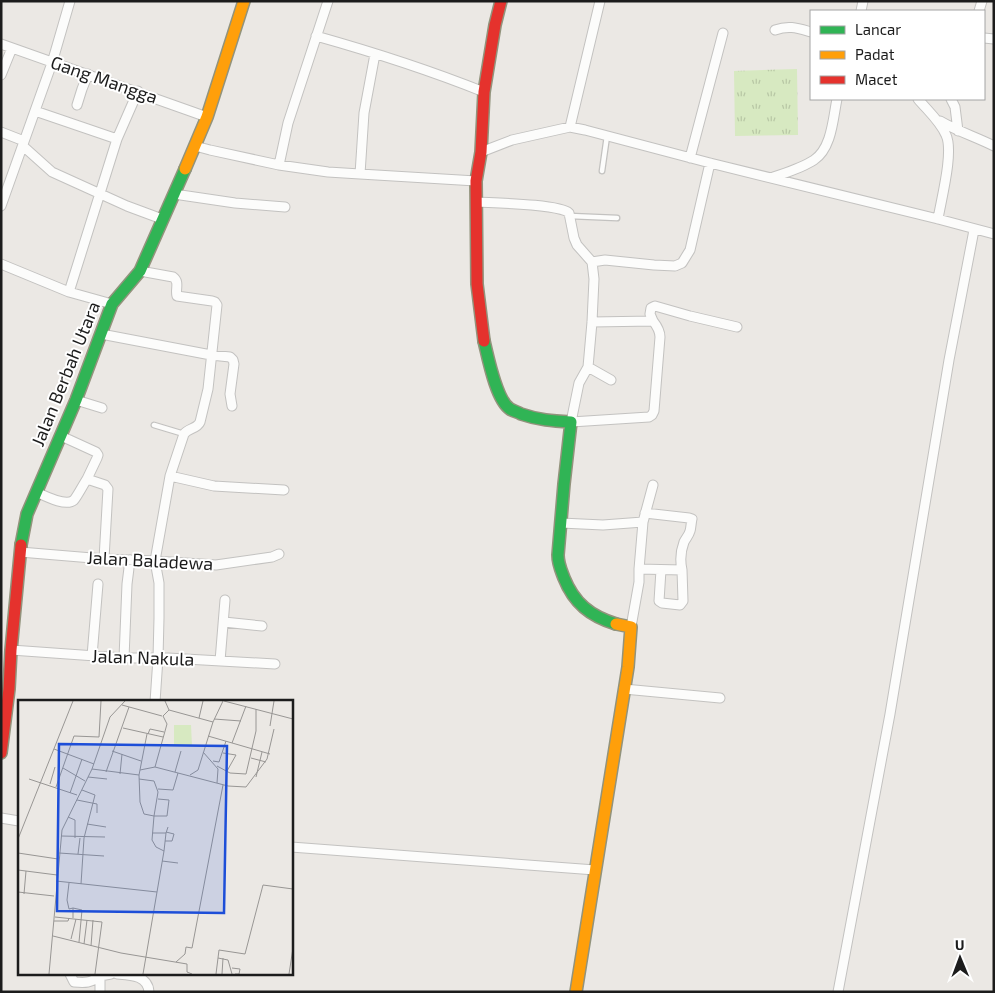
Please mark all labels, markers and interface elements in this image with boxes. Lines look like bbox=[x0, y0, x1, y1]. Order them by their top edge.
legend bbox=[810, 10, 985, 100]
text: Lancar bbox=[855, 20, 901, 38]
text: Padat bbox=[855, 45, 895, 63]
street label: Gang Mangga bbox=[48, 50, 161, 108]
text: Macet bbox=[855, 70, 898, 88]
street label: Jalan Berbah Utara bbox=[26, 298, 104, 449]
street label: Jalan Baladewa bbox=[86, 546, 214, 574]
street label: Jalan Nakula bbox=[91, 644, 195, 670]
inset map bbox=[18, 700, 292, 976]
north arrow bbox=[935, 933, 985, 983]
text: U bbox=[955, 936, 965, 953]

